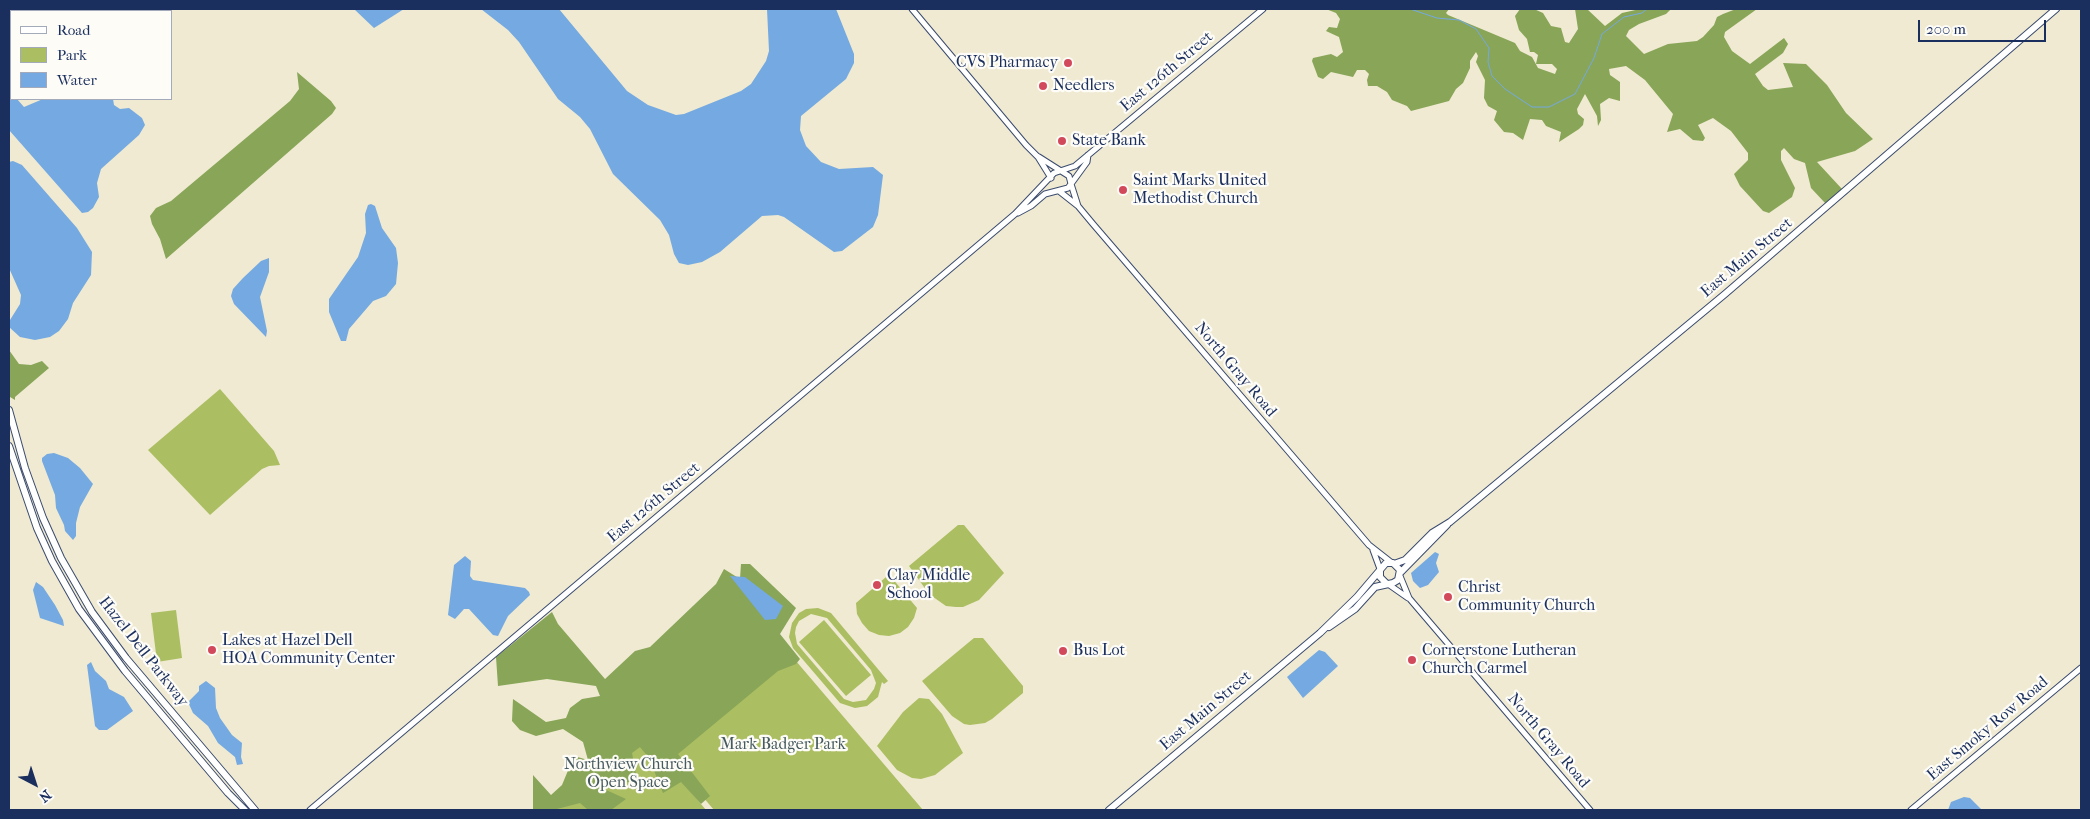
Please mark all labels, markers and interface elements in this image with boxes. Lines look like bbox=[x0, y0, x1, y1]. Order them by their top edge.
legend bbox=[10, 10, 172, 100]
scale bar bbox=[1920, 10, 2048, 42]
text: 200 m bbox=[1926, 20, 1966, 38]
text: Road bbox=[57, 21, 90, 39]
street label: East 126th Street bbox=[1117, 28, 1217, 116]
text: Park bbox=[57, 46, 87, 64]
place label: CVS Pharmacy bbox=[956, 53, 1058, 73]
marker: CVS Pharmacy bbox=[1062, 57, 1074, 69]
text: Water bbox=[57, 71, 97, 89]
place label: Needlers bbox=[1053, 76, 1114, 96]
marker: Needlers bbox=[1037, 80, 1049, 92]
place label: State Bank bbox=[1072, 131, 1146, 151]
marker: State Bank bbox=[1056, 135, 1068, 147]
place label: Saint Marks United Methodist Church bbox=[1133, 171, 1267, 209]
marker: Saint Marks United Methodist Church bbox=[1117, 184, 1129, 196]
street label: East Main Street bbox=[1697, 214, 1797, 302]
street label: North Gray Road bbox=[1190, 319, 1280, 421]
street label: East 126th Street bbox=[604, 459, 704, 547]
place label: Clay Middle School bbox=[887, 566, 970, 604]
place label: Christ Community Church bbox=[1458, 578, 1595, 616]
marker: Clay Middle School bbox=[871, 579, 883, 591]
marker: Christ Community Church bbox=[1442, 591, 1454, 603]
street label: Hazel Dell Parkway bbox=[94, 593, 192, 711]
place label: Lakes at Hazel Dell HOA Community Center bbox=[222, 631, 395, 669]
place label: Bus Lot bbox=[1073, 641, 1125, 661]
place label: Cornerstone Lutheran Church Carmel bbox=[1422, 641, 1576, 679]
marker: Lakes at Hazel Dell HOA Community Center bbox=[206, 644, 218, 656]
marker: Bus Lot bbox=[1057, 645, 1069, 657]
marker: Cornerstone Lutheran Church Carmel bbox=[1406, 654, 1418, 666]
street label: East Main Street bbox=[1156, 667, 1256, 755]
street label: East Smoky Row Road bbox=[1924, 673, 2052, 785]
street label: North Gray Road bbox=[1503, 690, 1593, 792]
park label: Mark Badger Park bbox=[720, 735, 846, 755]
park label: Northview Church Open Space bbox=[564, 755, 692, 793]
north arrow bbox=[10, 759, 60, 809]
text: N bbox=[35, 786, 54, 806]

